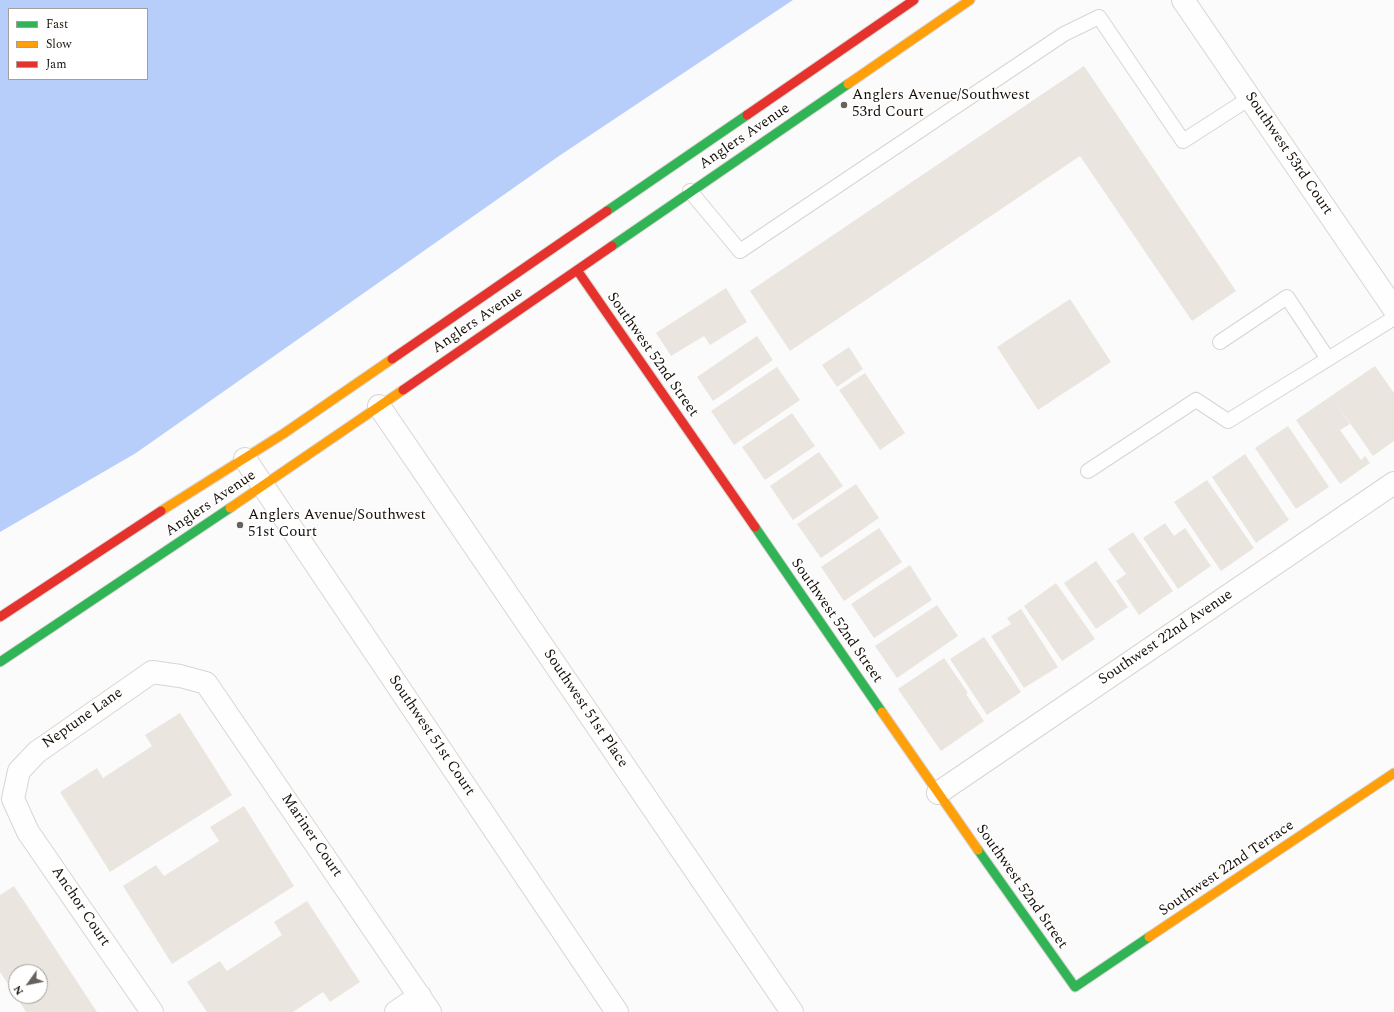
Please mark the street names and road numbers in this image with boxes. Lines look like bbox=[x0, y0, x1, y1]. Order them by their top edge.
street label: Southwest 53rd Court bbox=[1240, 89, 1336, 219]
street label: Anglers Avenue bbox=[696, 100, 794, 174]
street label: Anglers Avenue bbox=[429, 284, 527, 358]
street label: Southwest 52nd Street bbox=[602, 289, 702, 421]
street label: Anglers Avenue bbox=[162, 467, 260, 541]
street label: Southwest 52nd Street bbox=[786, 555, 886, 687]
street label: Southwest 22nd Avenue bbox=[1095, 586, 1237, 690]
street label: Southwest 51st Place bbox=[539, 646, 631, 772]
street label: Southwest 51st Court bbox=[384, 672, 478, 800]
street label: Neptune Lane bbox=[39, 685, 127, 753]
street label: Mariner Court bbox=[276, 791, 346, 881]
street label: Southwest 22nd Terrace bbox=[1156, 817, 1298, 921]
street label: Southwest 52nd Street bbox=[971, 821, 1071, 953]
street label: Anchor Court bbox=[47, 864, 113, 950]

